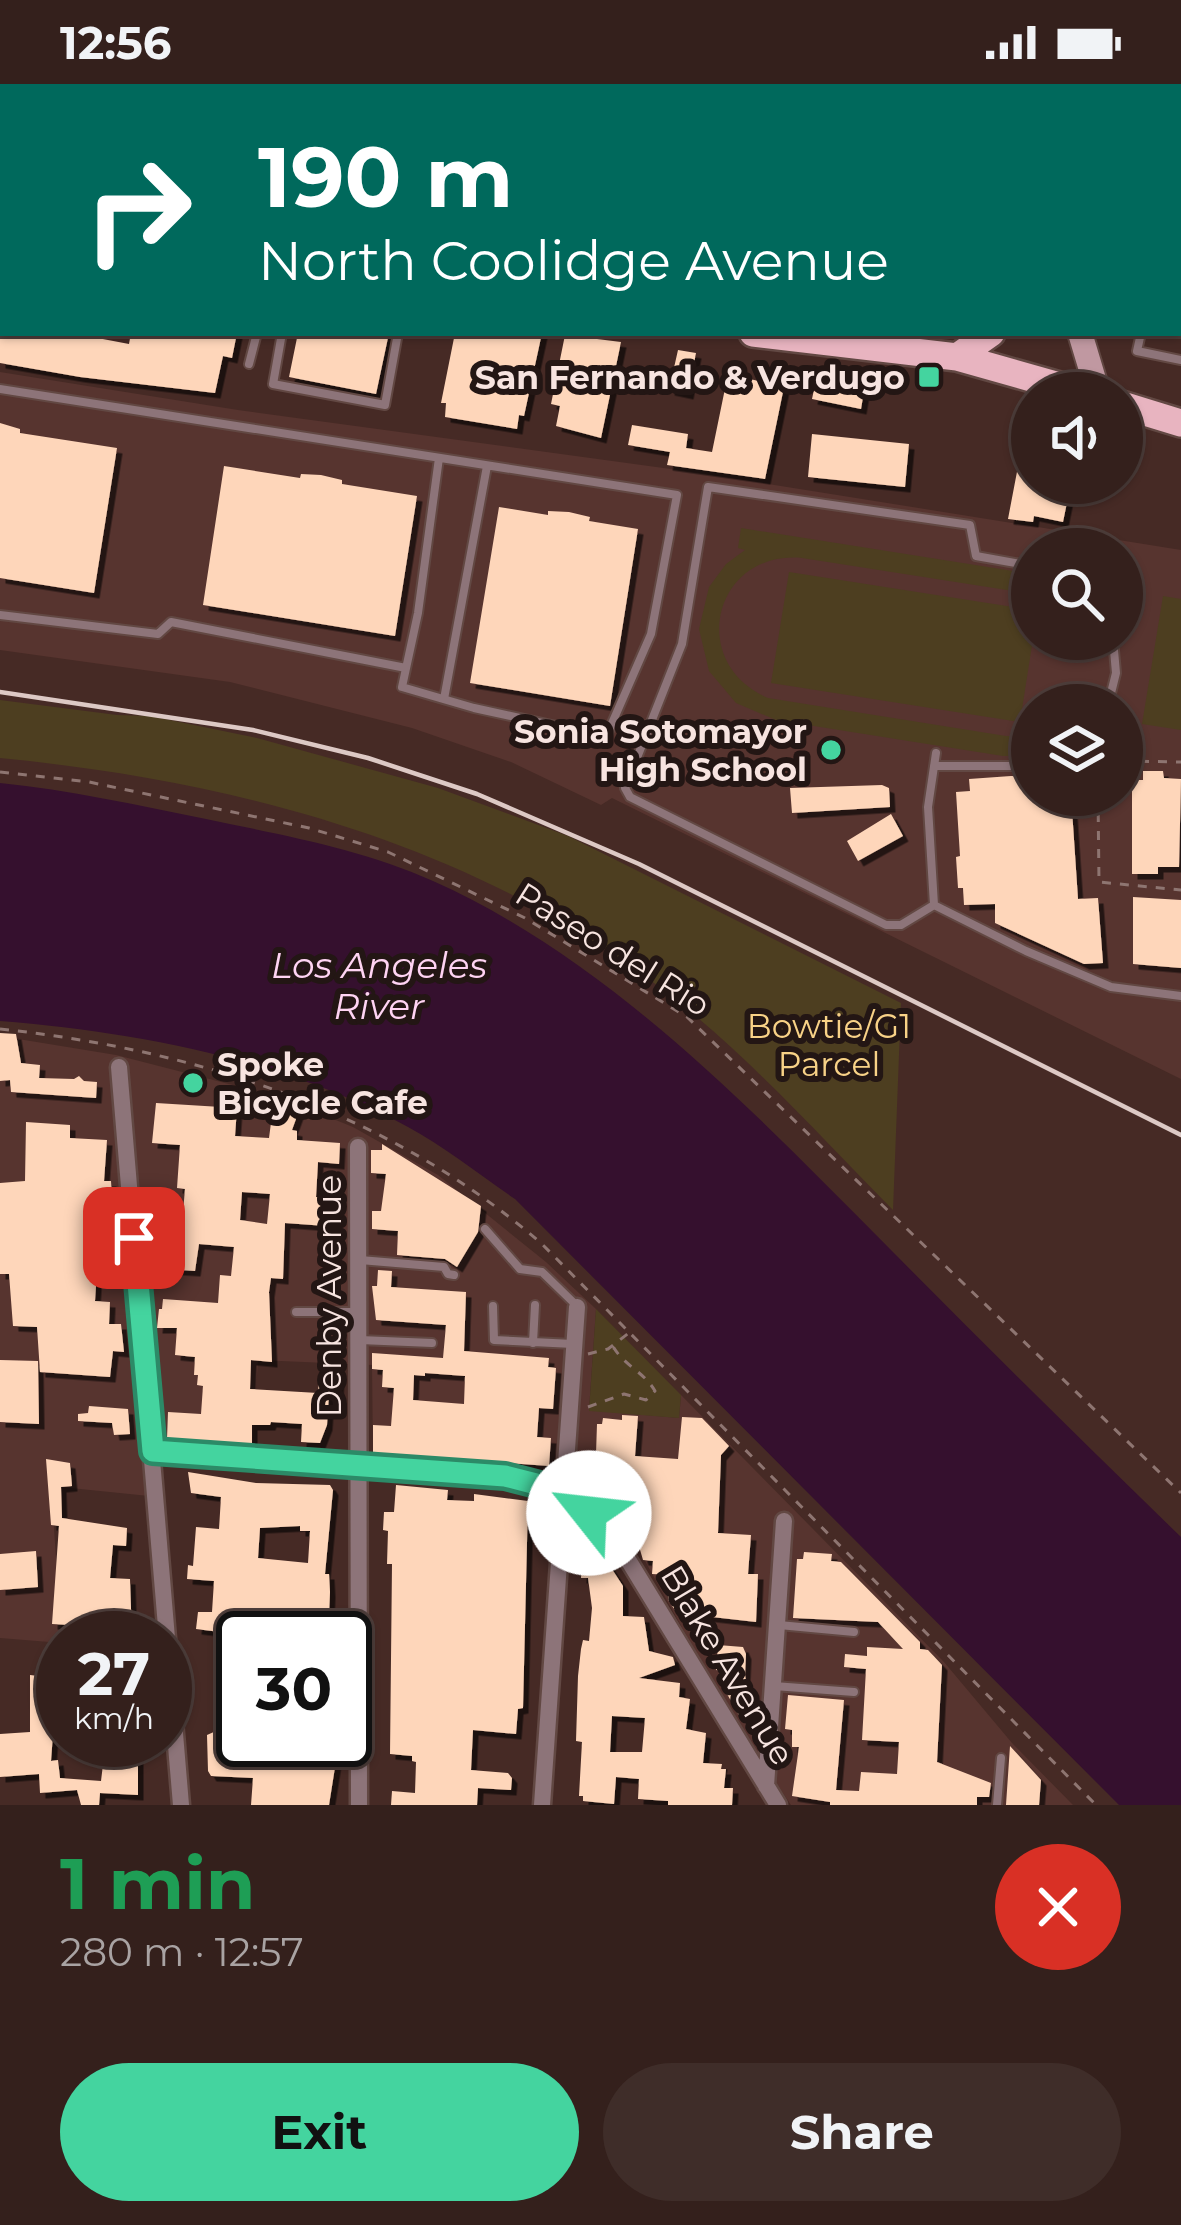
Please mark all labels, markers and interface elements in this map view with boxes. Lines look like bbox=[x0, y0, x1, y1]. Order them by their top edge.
text: 12:56 bbox=[60, 15, 171, 70]
text: 190 m bbox=[258, 126, 513, 228]
icon: right bbox=[60, 132, 216, 288]
text: North Coolidge Avenue bbox=[258, 228, 889, 294]
place label: San Fernando & Verdugo bbox=[475, 357, 905, 397]
marker: San Fernando & Verdugo bbox=[916, 364, 942, 390]
map controls bbox=[1011, 372, 1143, 816]
button: sound bbox=[1011, 372, 1143, 504]
button: search bbox=[1011, 528, 1143, 660]
button: layers bbox=[1011, 684, 1143, 816]
place label: Sonia Sotomayor High School bbox=[514, 711, 807, 789]
marker: Sonia Sotomayor High School bbox=[818, 737, 844, 763]
street label: Paseo del Rio bbox=[509, 873, 717, 1025]
water label: Los Angeles River bbox=[271, 943, 487, 1028]
park label: Bowtie/G1 Parcel bbox=[747, 1006, 911, 1084]
place label: Spoke Bicycle Cafe bbox=[217, 1044, 428, 1122]
marker: Spoke Bicycle Cafe bbox=[180, 1070, 206, 1096]
street label: Denby Avenue bbox=[309, 1175, 349, 1417]
pin bbox=[83, 1187, 185, 1289]
icon: arrive bbox=[101, 1205, 167, 1271]
position arrow bbox=[526, 1450, 652, 1576]
street label: Blake Avenue bbox=[653, 1558, 803, 1772]
speed limit sign: 30 bbox=[216, 1611, 372, 1767]
text: 27 bbox=[78, 1637, 150, 1710]
text: km/h bbox=[74, 1700, 154, 1737]
text: 1 min bbox=[60, 1839, 256, 1927]
button: close bbox=[995, 1844, 1121, 1970]
text: 280 m · 12:57 bbox=[60, 1928, 304, 1976]
button: Exit bbox=[60, 2063, 579, 2201]
button: Share bbox=[603, 2063, 1121, 2201]

